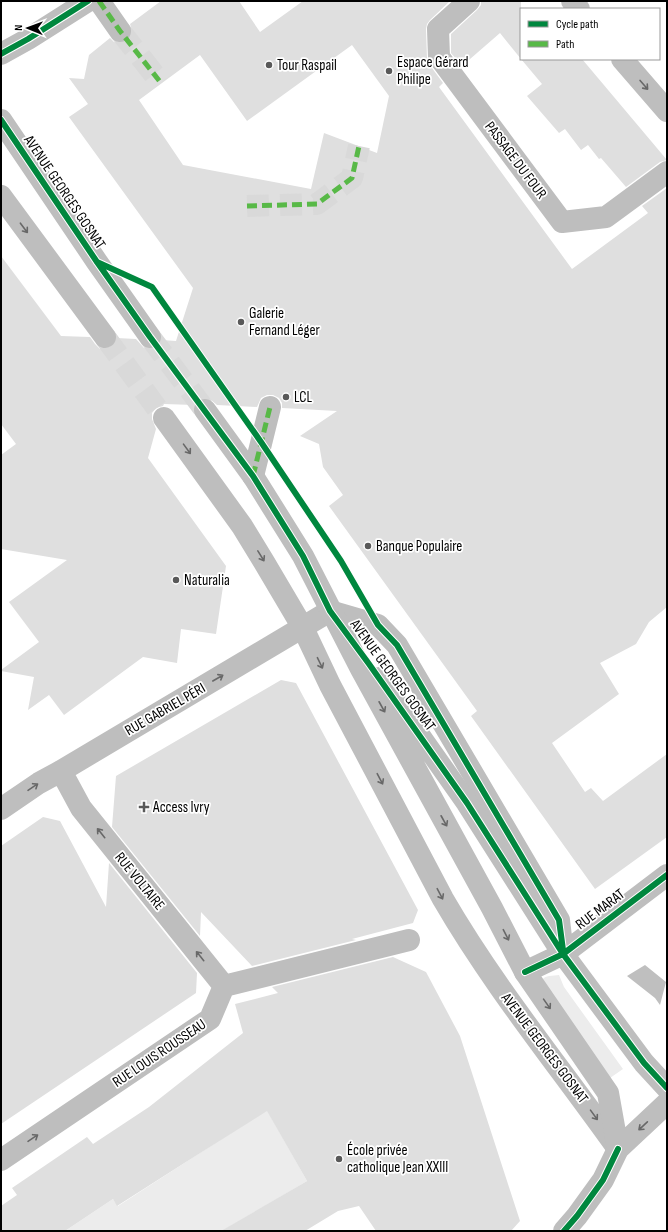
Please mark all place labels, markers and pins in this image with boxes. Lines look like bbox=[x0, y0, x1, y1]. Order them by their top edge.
place label: Espace Gérard Philipe bbox=[397, 53, 469, 89]
place label: Tour Raspail bbox=[277, 56, 337, 75]
marker: Tour Raspail bbox=[264, 60, 274, 70]
marker: Espace Gérard Philipe bbox=[384, 66, 394, 76]
place label: Galerie Fernand Léger bbox=[249, 304, 320, 340]
marker: Galerie Fernand Léger bbox=[236, 317, 246, 327]
place label: LCL bbox=[294, 388, 313, 407]
marker: LCL bbox=[281, 392, 291, 402]
place label: Banque Populaire bbox=[376, 537, 462, 556]
marker: Banque Populaire bbox=[363, 541, 373, 551]
place label: Naturalia bbox=[184, 571, 230, 590]
marker: Naturalia bbox=[171, 575, 181, 585]
place label: Access Ivry bbox=[152, 798, 210, 817]
marker: Access Ivry bbox=[138, 801, 150, 813]
place label: École privée catholique Jean XXIII bbox=[347, 1141, 448, 1177]
marker: École privée catholique Jean XXIII bbox=[334, 1154, 344, 1164]

